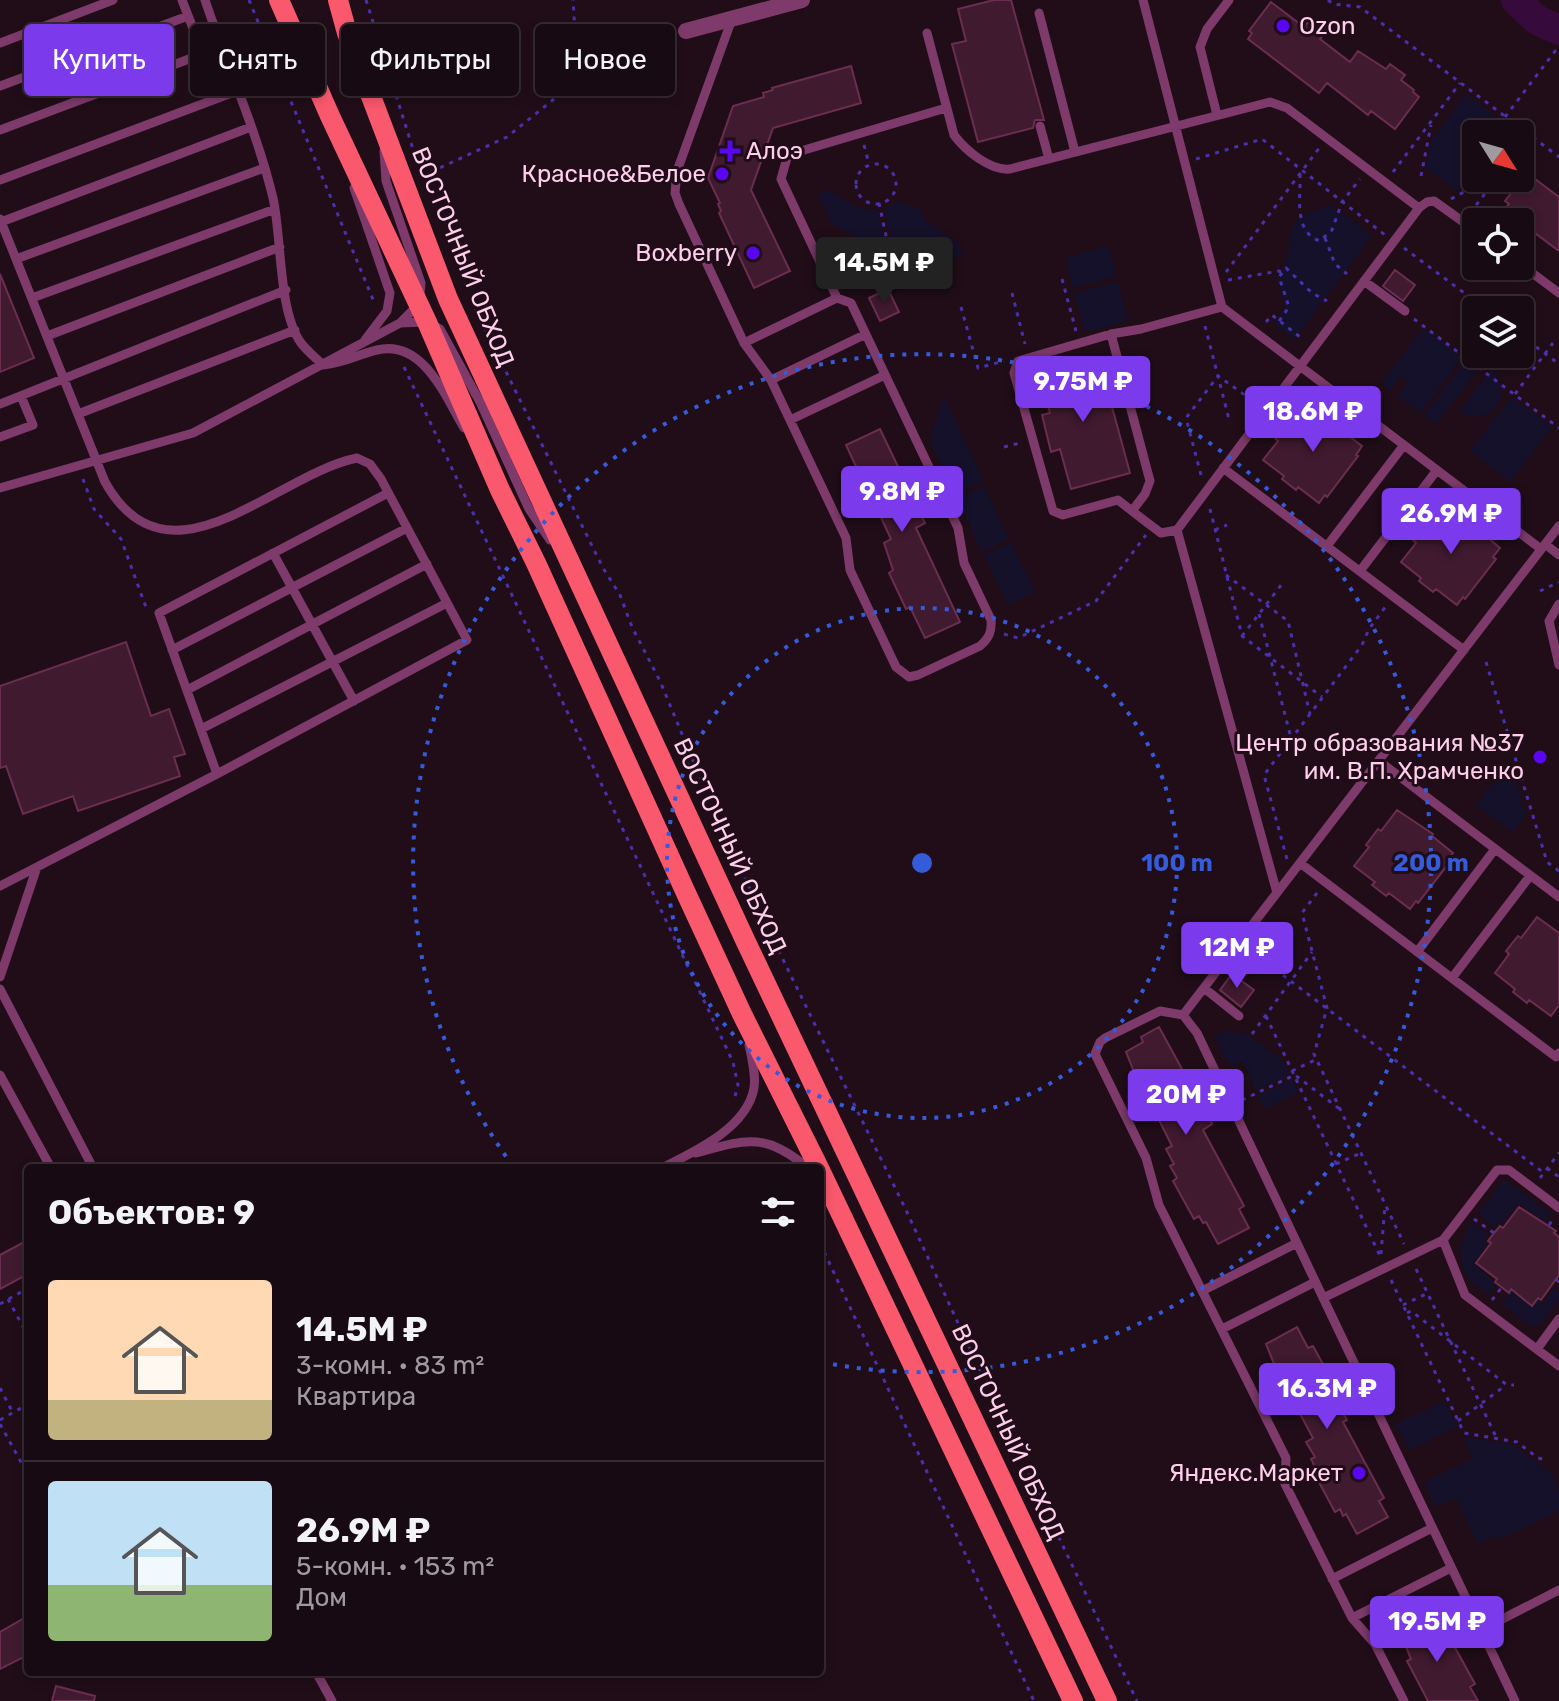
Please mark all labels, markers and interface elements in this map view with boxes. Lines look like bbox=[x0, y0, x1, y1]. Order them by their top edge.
place label: Ozon bbox=[1299, 12, 1356, 40]
marker: Ozon bbox=[1274, 17, 1292, 35]
chip: Купить bbox=[24, 24, 174, 96]
chip: Снять bbox=[190, 24, 325, 96]
chip: Фильтры bbox=[341, 24, 519, 96]
chip: Новое bbox=[535, 24, 675, 96]
north arrow bbox=[1462, 120, 1534, 192]
map controls bbox=[1462, 120, 1534, 368]
place label: Алоэ bbox=[746, 137, 803, 165]
marker: Алоэ bbox=[721, 142, 739, 160]
street label: ВОСТОЧНЫЙ ОБХОД bbox=[406, 143, 520, 371]
place label: Красное&Белое bbox=[522, 160, 706, 188]
marker: Красное&Белое bbox=[713, 165, 731, 183]
button: locate bbox=[1462, 208, 1534, 280]
pin: 14.5M ₽ bbox=[810, 237, 958, 305]
place label: Boxberry bbox=[635, 239, 737, 267]
marker: Boxberry bbox=[744, 244, 762, 262]
text: 14.5M ₽ bbox=[834, 247, 934, 278]
button: layers bbox=[1462, 296, 1534, 368]
pin: 9.75M ₽ bbox=[1009, 356, 1157, 424]
text: 9.75M ₽ bbox=[1033, 366, 1133, 397]
pin: 18.6M ₽ bbox=[1239, 386, 1387, 454]
text: 18.6M ₽ bbox=[1263, 396, 1363, 427]
pin: 9.8M ₽ bbox=[837, 466, 967, 534]
text: 9.8M ₽ bbox=[859, 476, 945, 507]
pin: 26.9M ₽ bbox=[1377, 488, 1525, 556]
text: 26.9M ₽ bbox=[1400, 498, 1502, 529]
place label: Центр образования №37 им. В.П. Храмченко bbox=[1235, 729, 1524, 785]
street label: ВОСТОЧНЫЙ ОБХОД bbox=[668, 734, 792, 958]
marker: Центр образования №37 им. В.П. Храмченко bbox=[1531, 748, 1549, 766]
centre of rings bbox=[908, 849, 936, 877]
text: 100 m bbox=[1141, 849, 1213, 877]
text: 200 m bbox=[1393, 849, 1469, 877]
pin: 12M ₽ bbox=[1181, 922, 1293, 990]
text: 12M ₽ bbox=[1199, 932, 1275, 963]
pin: 20M ₽ bbox=[1130, 1069, 1242, 1137]
text: 20M ₽ bbox=[1146, 1079, 1226, 1110]
icon: filters bbox=[756, 1190, 800, 1234]
text: Объектов: 9 bbox=[48, 1192, 255, 1233]
text: 14.5M ₽ bbox=[296, 1309, 427, 1350]
icon: home bbox=[112, 1312, 208, 1408]
street label: ВОСТОЧНЫЙ ОБХОД bbox=[946, 1320, 1070, 1544]
text: 3-комн. · 83 m² bbox=[296, 1350, 484, 1381]
pin: 16.3M ₽ bbox=[1253, 1363, 1401, 1431]
text: 16.3M ₽ bbox=[1277, 1373, 1377, 1404]
text: Квартира bbox=[296, 1381, 416, 1412]
place label: Яндекс.Маркет bbox=[1169, 1459, 1343, 1487]
marker: Яндекс.Маркет bbox=[1350, 1464, 1368, 1482]
text: 26.9M ₽ bbox=[296, 1510, 430, 1551]
icon: home bbox=[112, 1513, 208, 1609]
text: 5-комн. · 153 m² bbox=[296, 1551, 494, 1582]
text: Дом bbox=[296, 1582, 347, 1613]
pin: 19.5M ₽ bbox=[1363, 1596, 1511, 1664]
text: 19.5M ₽ bbox=[1388, 1606, 1486, 1637]

